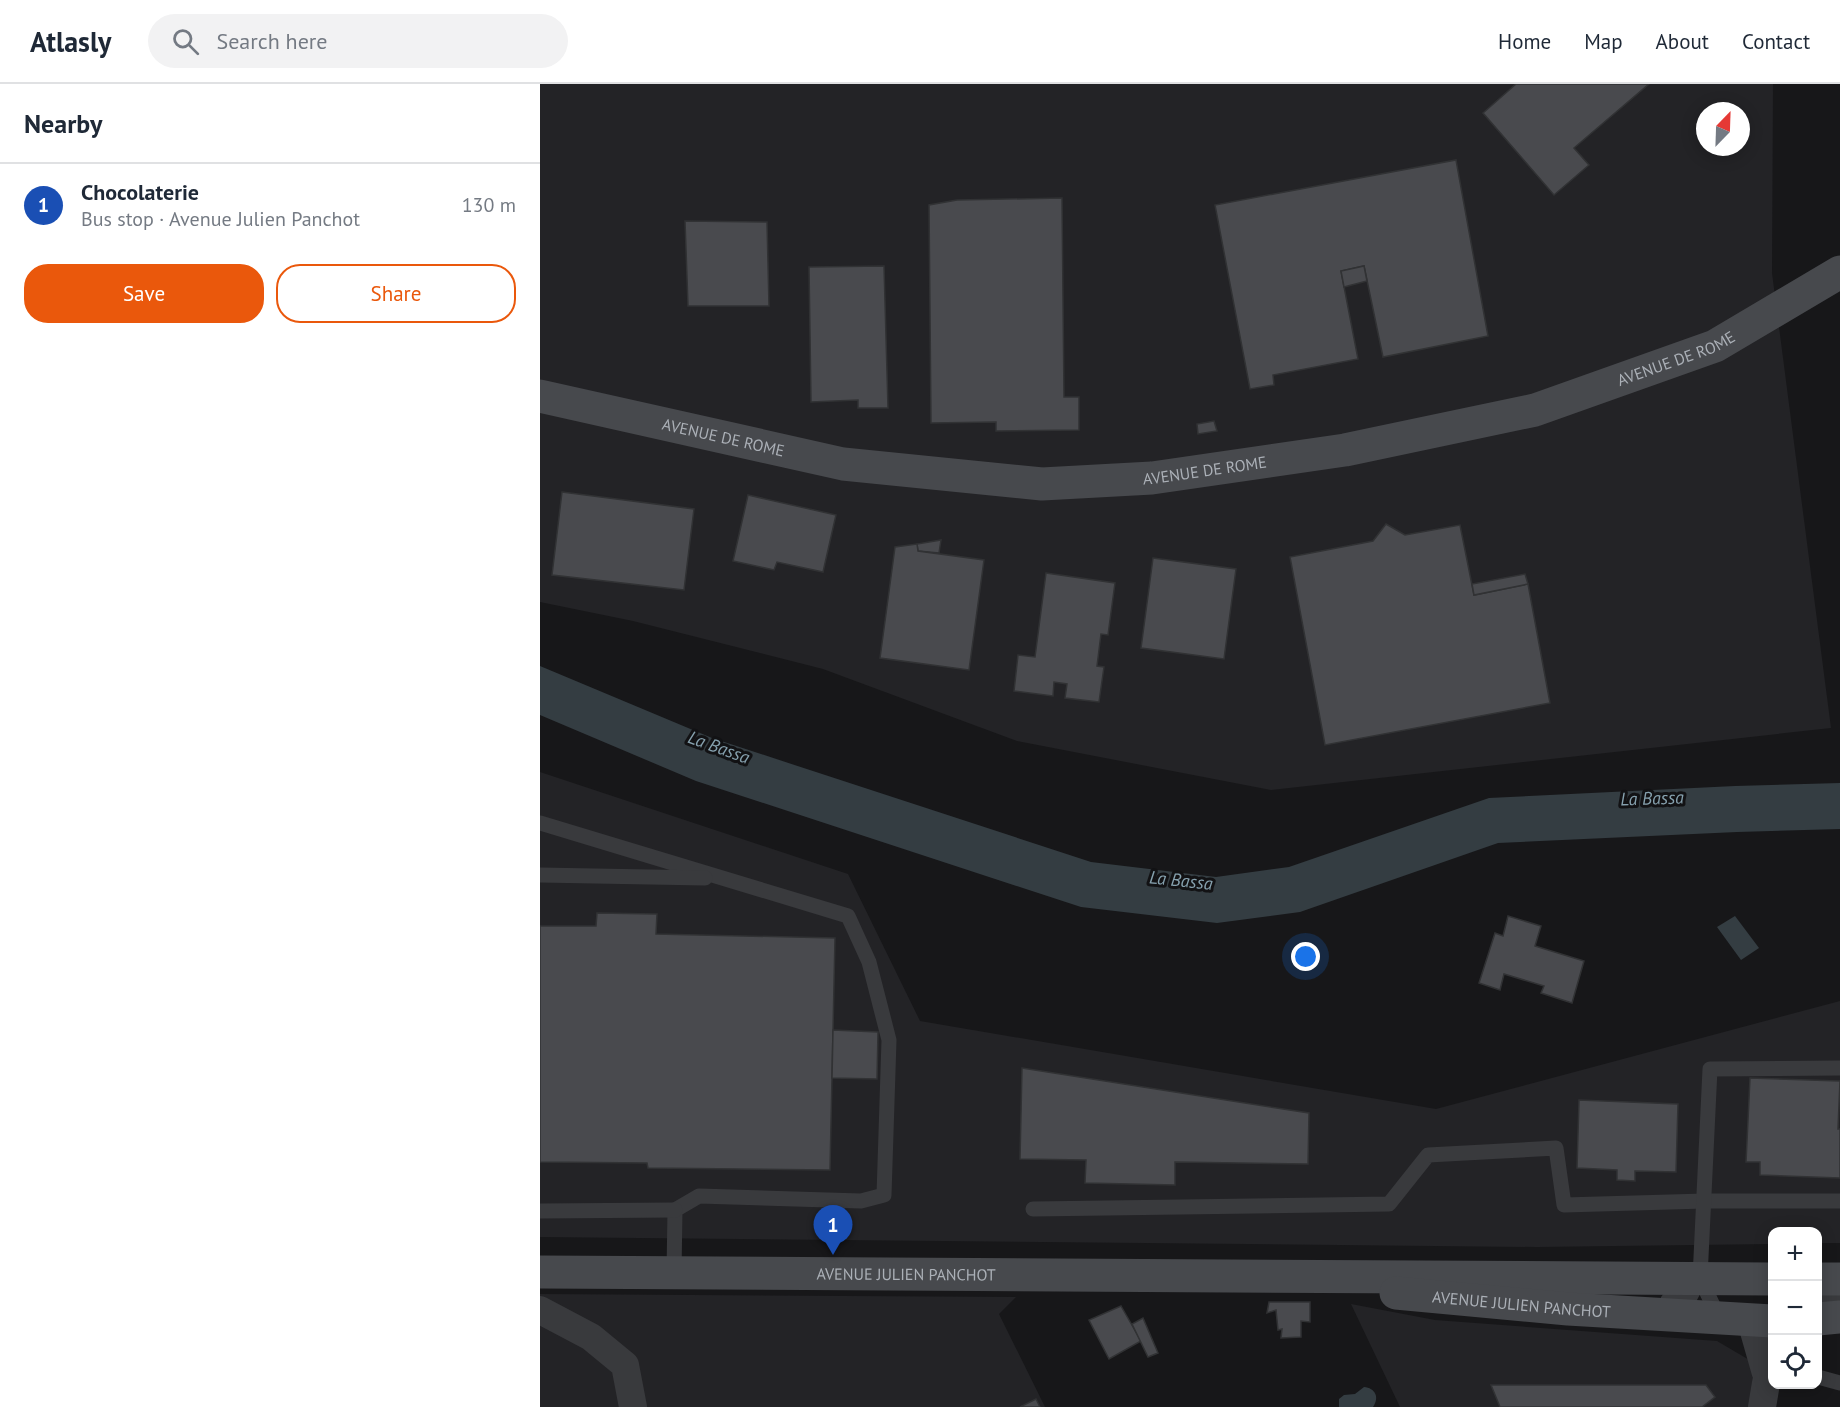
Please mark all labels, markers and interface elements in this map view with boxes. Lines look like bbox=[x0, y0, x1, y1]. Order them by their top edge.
search box bbox=[148, 14, 568, 68]
text: Atlasly bbox=[30, 23, 112, 60]
icon: search bbox=[169, 25, 202, 58]
text: Search here bbox=[217, 27, 327, 55]
text: Home bbox=[1498, 28, 1551, 55]
text: Map bbox=[1584, 28, 1623, 55]
text: About bbox=[1656, 28, 1709, 55]
text: Contact bbox=[1742, 28, 1810, 55]
north arrow bbox=[1696, 102, 1750, 156]
text: Nearby bbox=[24, 107, 102, 140]
text: Chocolaterie bbox=[81, 178, 199, 206]
text: 1 bbox=[38, 192, 49, 218]
text: 130 m bbox=[462, 192, 516, 218]
text: Bus stop · Avenue Julien Panchot bbox=[81, 206, 360, 232]
button: Save bbox=[24, 264, 264, 323]
button: Share bbox=[276, 264, 516, 323]
street label: AVENUE DE ROME bbox=[1614, 326, 1739, 390]
street label: AVENUE DE ROME bbox=[660, 414, 786, 461]
street label: AVENUE DE ROME bbox=[1142, 451, 1268, 488]
water label: La Bassa bbox=[685, 725, 753, 769]
water label: La Bassa bbox=[1620, 785, 1684, 811]
water label: La Bassa bbox=[1148, 865, 1214, 895]
your location bbox=[1291, 942, 1320, 971]
pin: 1 bbox=[814, 1206, 852, 1255]
map controls bbox=[1768, 1227, 1822, 1389]
button: + bbox=[1768, 1227, 1822, 1281]
street label: AVENUE JULIEN PANCHOT bbox=[816, 1264, 996, 1285]
button: − bbox=[1768, 1281, 1822, 1335]
street label: AVENUE JULIEN PANCHOT bbox=[1431, 1286, 1611, 1322]
button: locate bbox=[1768, 1335, 1822, 1389]

